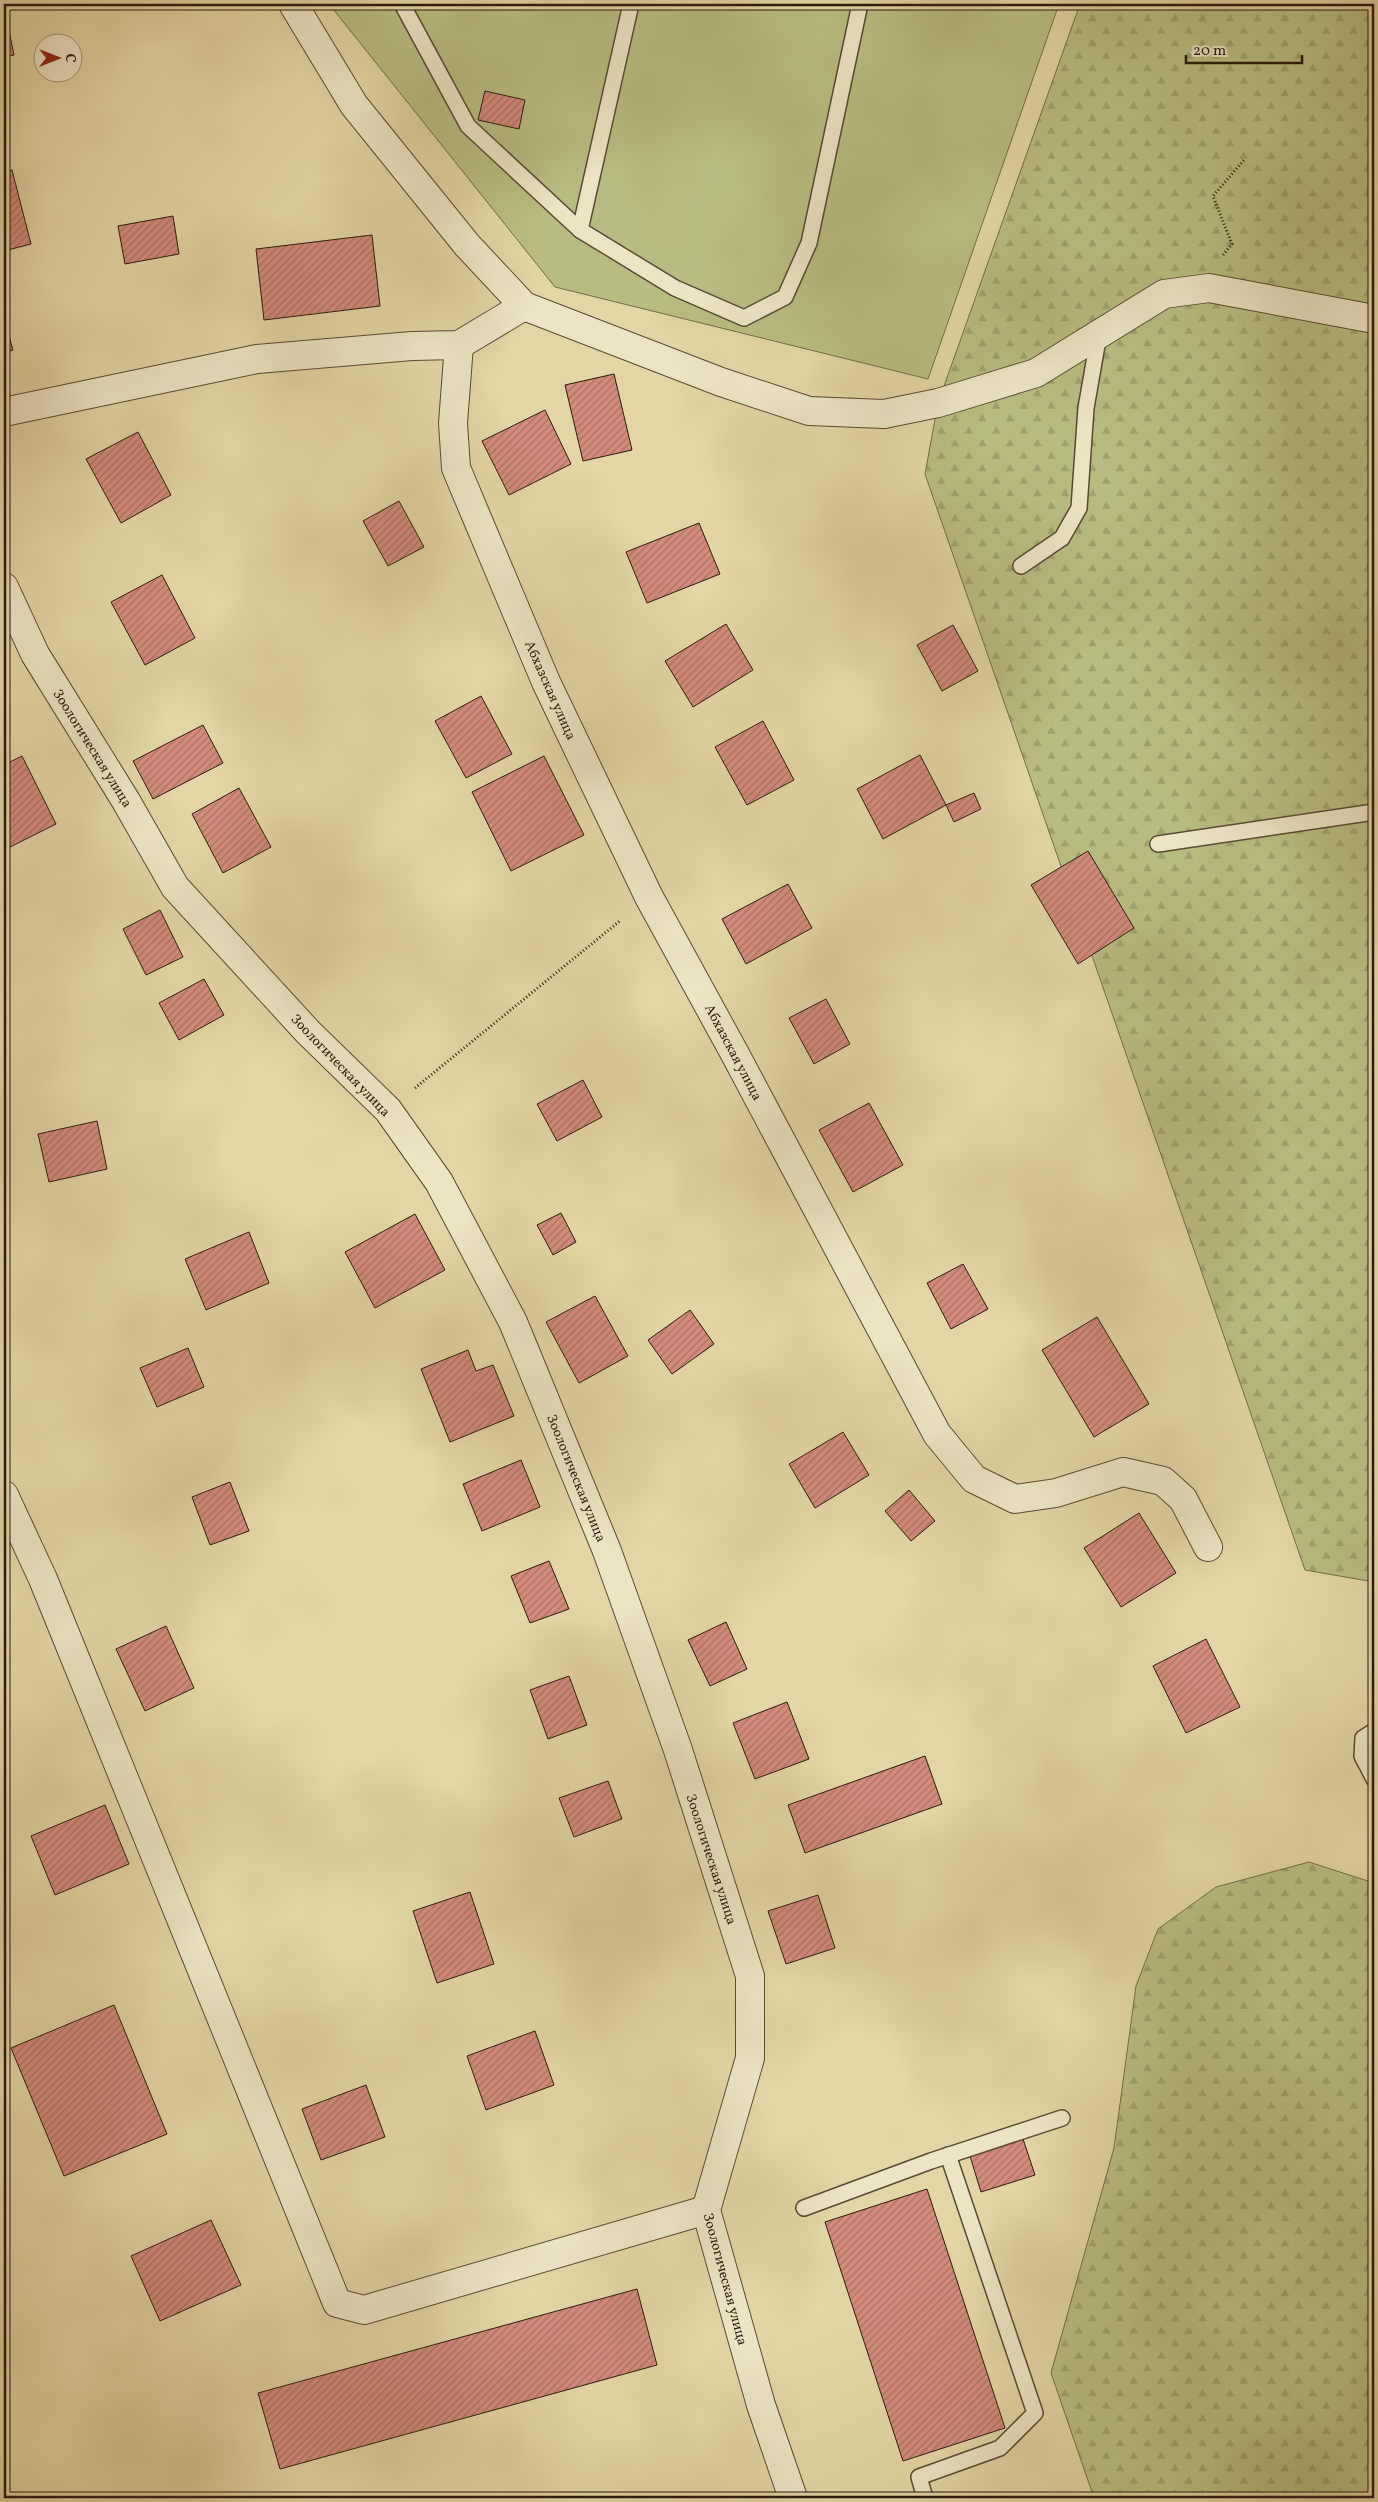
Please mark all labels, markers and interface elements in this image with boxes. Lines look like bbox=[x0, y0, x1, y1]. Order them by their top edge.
north arrow bbox=[32, 32, 82, 82]
scale bar bbox=[1186, 32, 1302, 64]
text: 20 m bbox=[1193, 41, 1226, 62]
text: С bbox=[60, 53, 79, 63]
street label: Абхазская улица bbox=[519, 638, 580, 743]
street label: Зоологическая улица bbox=[48, 686, 136, 812]
street label: Абхазская улица bbox=[699, 1001, 766, 1104]
street label: Зоологическая улица bbox=[286, 1010, 394, 1122]
street label: Зоологическая улица bbox=[541, 1412, 610, 1545]
street label: Зоологическая улица bbox=[681, 1792, 741, 1927]
street label: Зоологическая улица bbox=[698, 2211, 751, 2348]

